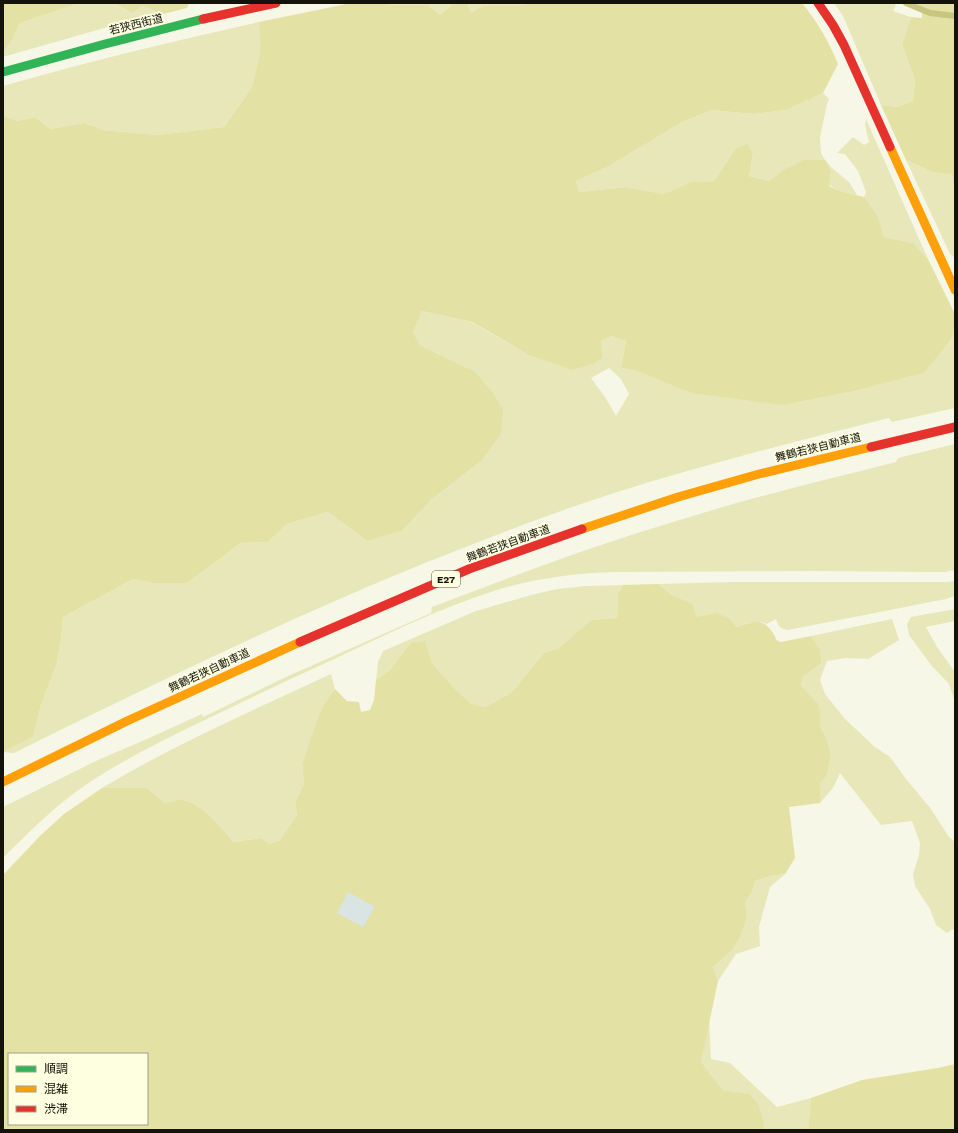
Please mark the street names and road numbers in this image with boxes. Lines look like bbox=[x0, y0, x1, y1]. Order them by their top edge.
street label: 若狭西街道 bbox=[108, 12, 164, 37]
street label: 舞鶴若狭自動車道 bbox=[774, 431, 862, 464]
street label: 舞鶴若狭自動車道 bbox=[465, 522, 552, 565]
road number: E27 bbox=[432, 571, 460, 587]
street label: 舞鶴若狭自動車道 bbox=[167, 646, 252, 695]

